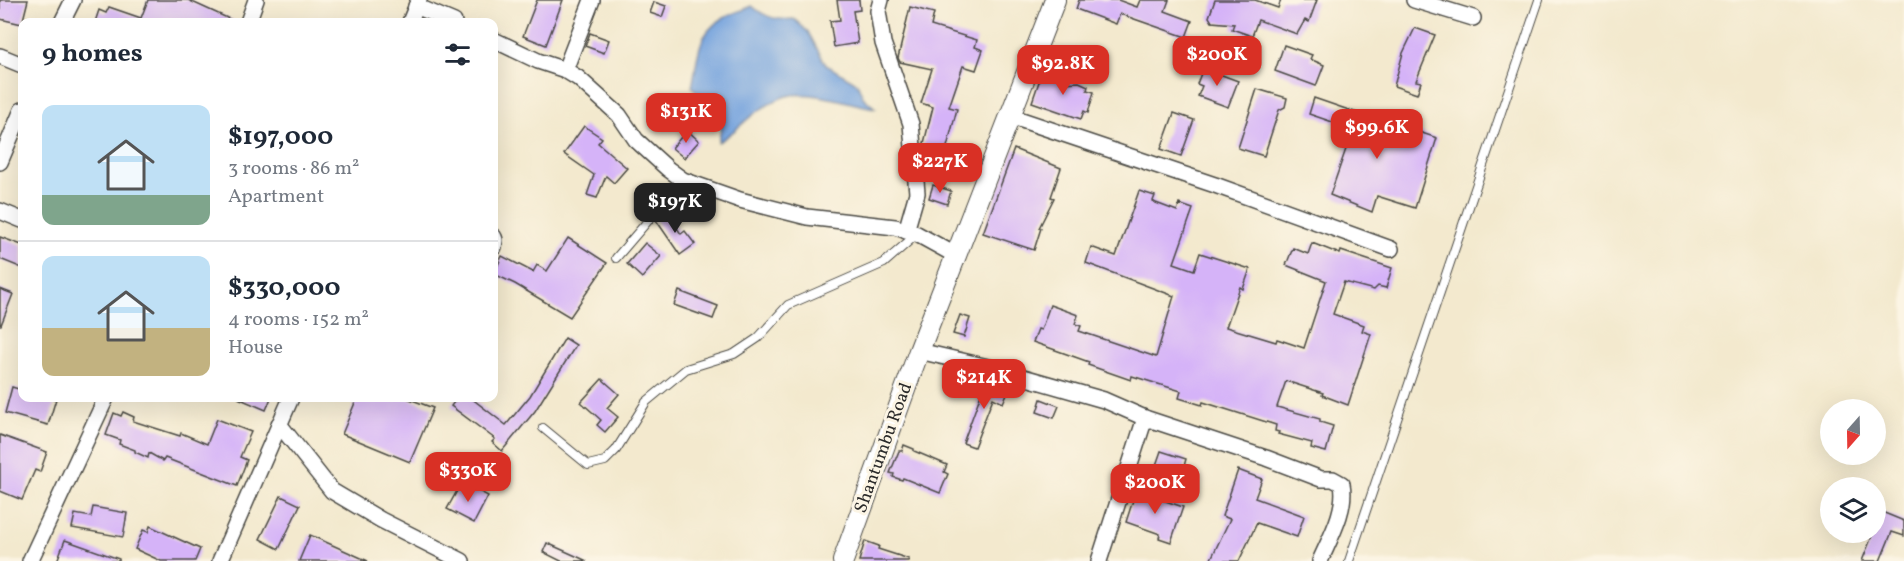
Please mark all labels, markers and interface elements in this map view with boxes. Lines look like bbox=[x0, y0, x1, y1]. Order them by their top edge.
text: 9 homes bbox=[42, 36, 143, 72]
pin: $200K bbox=[1175, 36, 1259, 87]
icon: filters bbox=[441, 38, 474, 71]
text: $200K bbox=[1187, 41, 1247, 69]
pin: $92.8K bbox=[1014, 45, 1112, 96]
text: $92.8K bbox=[1031, 50, 1095, 78]
pin: $131K bbox=[644, 93, 728, 144]
text: $131K bbox=[660, 98, 712, 126]
pin: $99.6K bbox=[1328, 109, 1426, 160]
text: $99.6K bbox=[1345, 114, 1409, 142]
text: $197,000 bbox=[228, 119, 333, 155]
icon: home bbox=[90, 129, 162, 201]
pin: $227K bbox=[898, 143, 982, 194]
text: $227K bbox=[912, 148, 968, 176]
text: 3 rooms · 86 m² bbox=[228, 155, 359, 183]
text: Apartment bbox=[228, 183, 324, 211]
pin: $197K bbox=[633, 183, 717, 234]
text: $197K bbox=[648, 188, 702, 216]
text: $330,000 bbox=[228, 270, 341, 306]
icon: home bbox=[90, 280, 162, 352]
text: 4 rooms · 152 m² bbox=[228, 306, 369, 334]
text: House bbox=[228, 334, 283, 362]
pin: $214K bbox=[942, 359, 1026, 410]
text: $214K bbox=[956, 364, 1012, 392]
street label: Shantumbu Road bbox=[849, 379, 919, 517]
north arrow bbox=[1820, 399, 1886, 465]
map controls bbox=[1820, 399, 1886, 543]
pin: $330K bbox=[426, 452, 510, 503]
text: $330K bbox=[439, 457, 497, 485]
pin: $200K bbox=[1113, 464, 1197, 515]
text: $200K bbox=[1125, 469, 1185, 497]
button: layers bbox=[1820, 477, 1886, 543]

